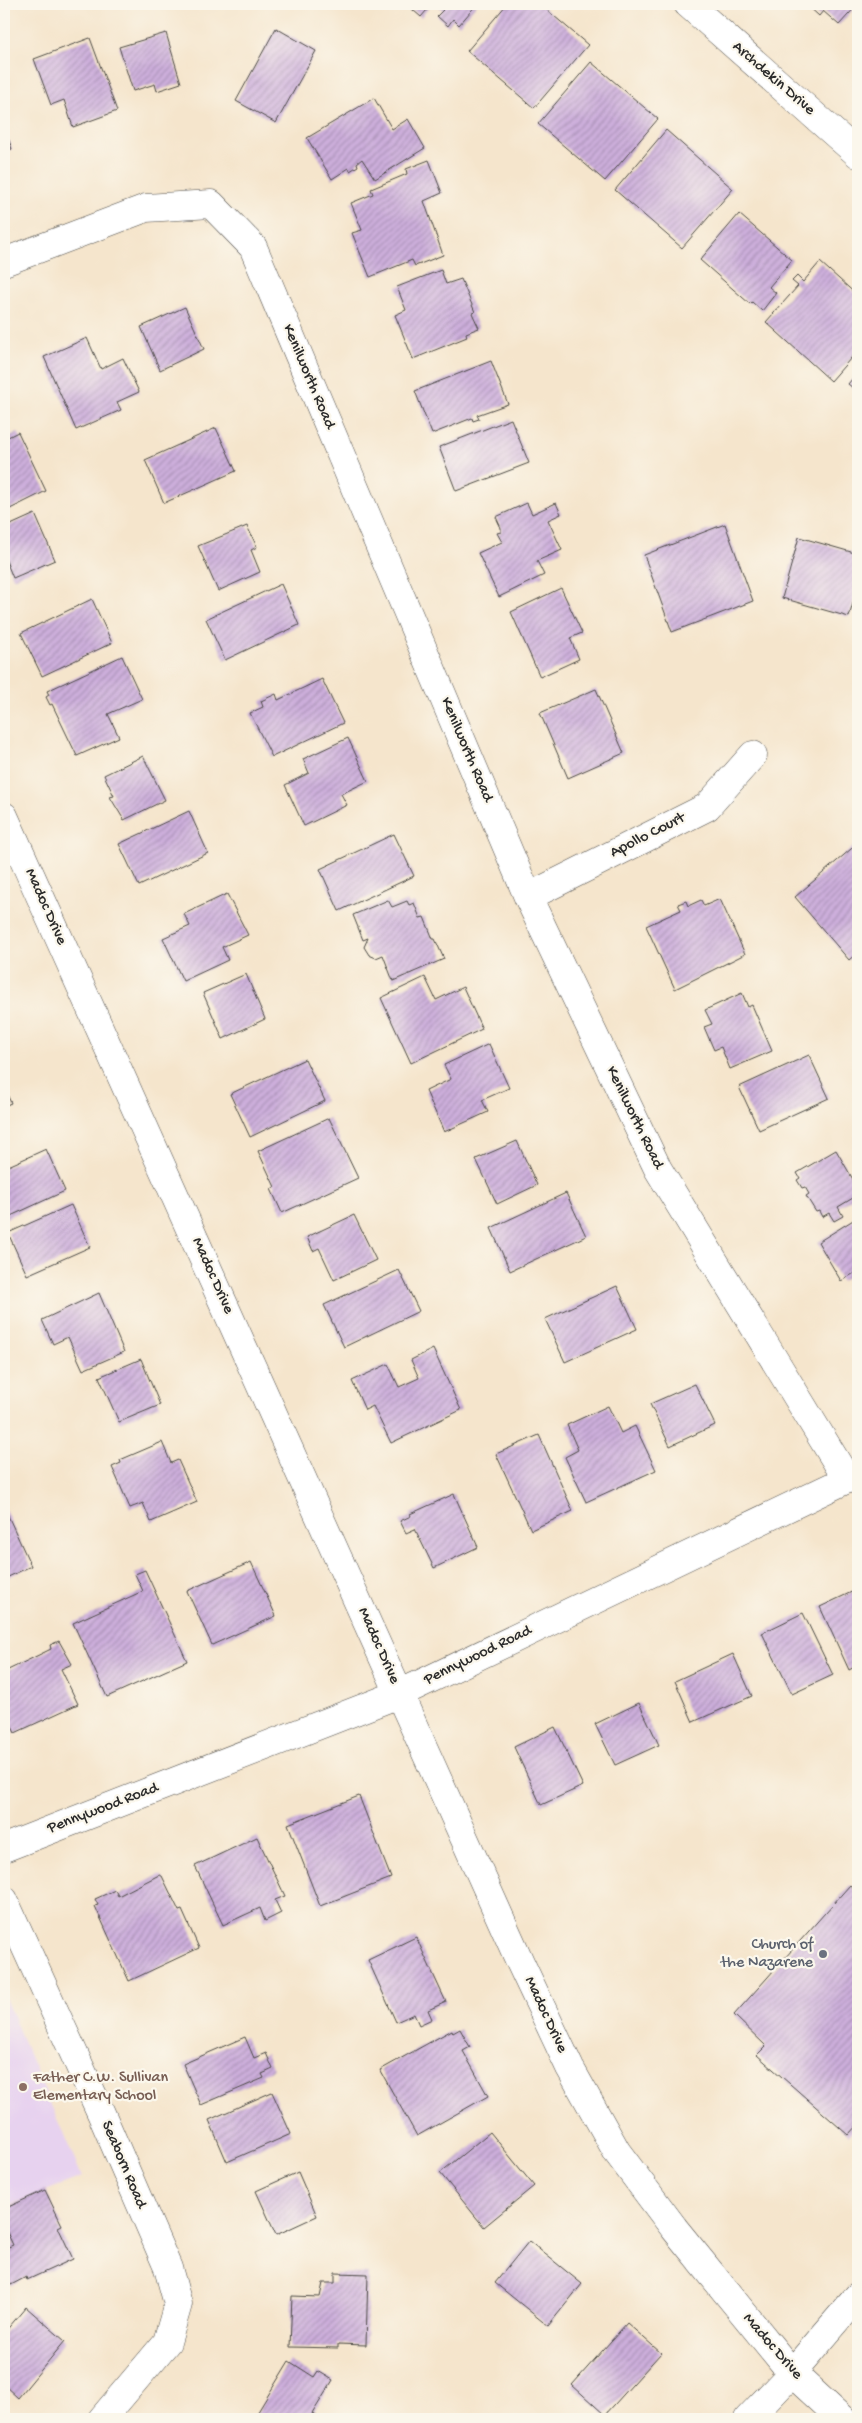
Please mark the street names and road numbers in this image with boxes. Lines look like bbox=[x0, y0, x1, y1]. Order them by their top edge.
street label: Archdekin Drive bbox=[728, 38, 819, 121]
street label: Kenilworth Road bbox=[277, 322, 339, 434]
street label: Kenilworth Road bbox=[435, 695, 497, 807]
street label: Apollo Court bbox=[607, 808, 690, 863]
street label: Madoc Drive bbox=[20, 866, 71, 949]
street label: Kenilworth Road bbox=[601, 1064, 668, 1174]
street label: Madoc Drive bbox=[187, 1235, 238, 1318]
street label: Madoc Drive bbox=[353, 1605, 404, 1688]
street label: Pennywood Road bbox=[420, 1621, 536, 1691]
street label: Pennywood Road bbox=[44, 1779, 163, 1839]
street label: Madoc Drive bbox=[519, 1974, 571, 2057]
street label: Seaborn Road bbox=[96, 2118, 151, 2213]
street label: Madoc Drive bbox=[738, 2310, 806, 2385]

